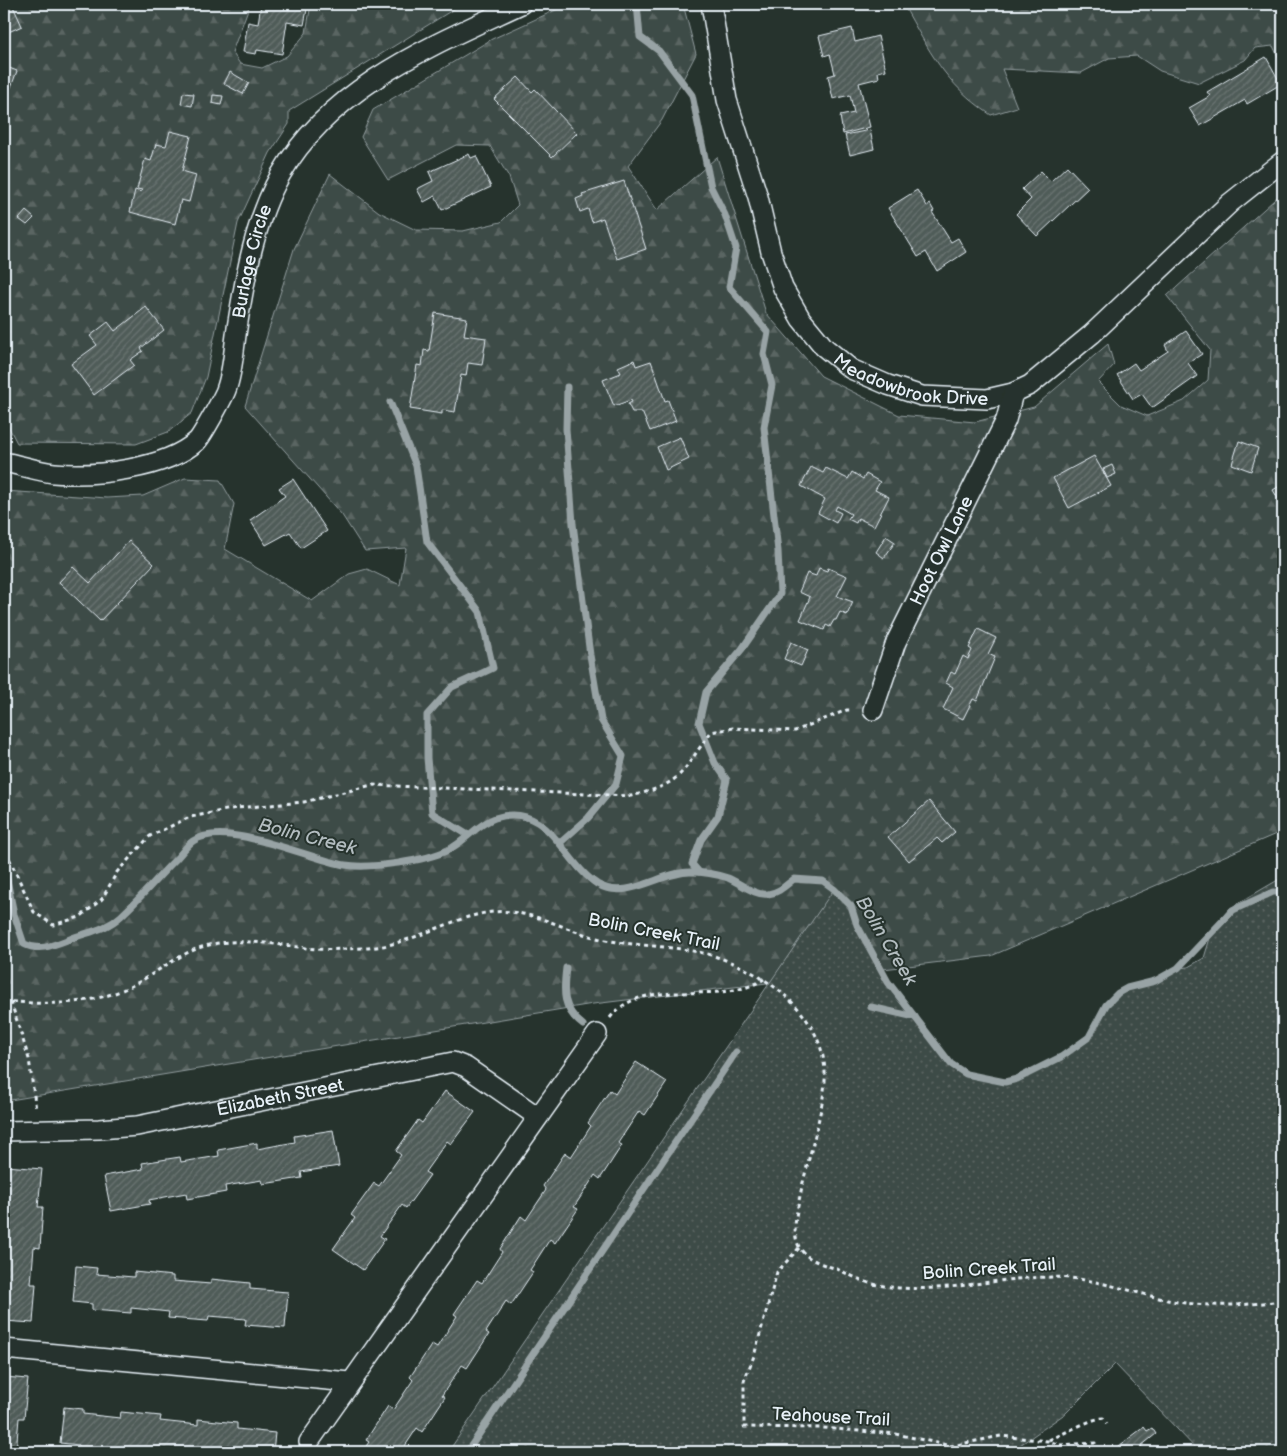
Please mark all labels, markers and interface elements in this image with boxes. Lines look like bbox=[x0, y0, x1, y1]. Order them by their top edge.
street label: Burlage Circle bbox=[228, 201, 276, 320]
street label: Meadowbrook Drive bbox=[829, 349, 989, 410]
street label: Hoot Owl Lane bbox=[905, 492, 977, 609]
water label: Bolin Creek bbox=[256, 814, 359, 860]
water label: Bolin Creek bbox=[850, 892, 922, 990]
street label: Bolin Creek Trail bbox=[586, 909, 722, 955]
street label: Elizabeth Street bbox=[215, 1074, 346, 1120]
street label: Bolin Creek Trail bbox=[922, 1254, 1056, 1284]
street label: Teahouse Trail bbox=[771, 1403, 891, 1431]

